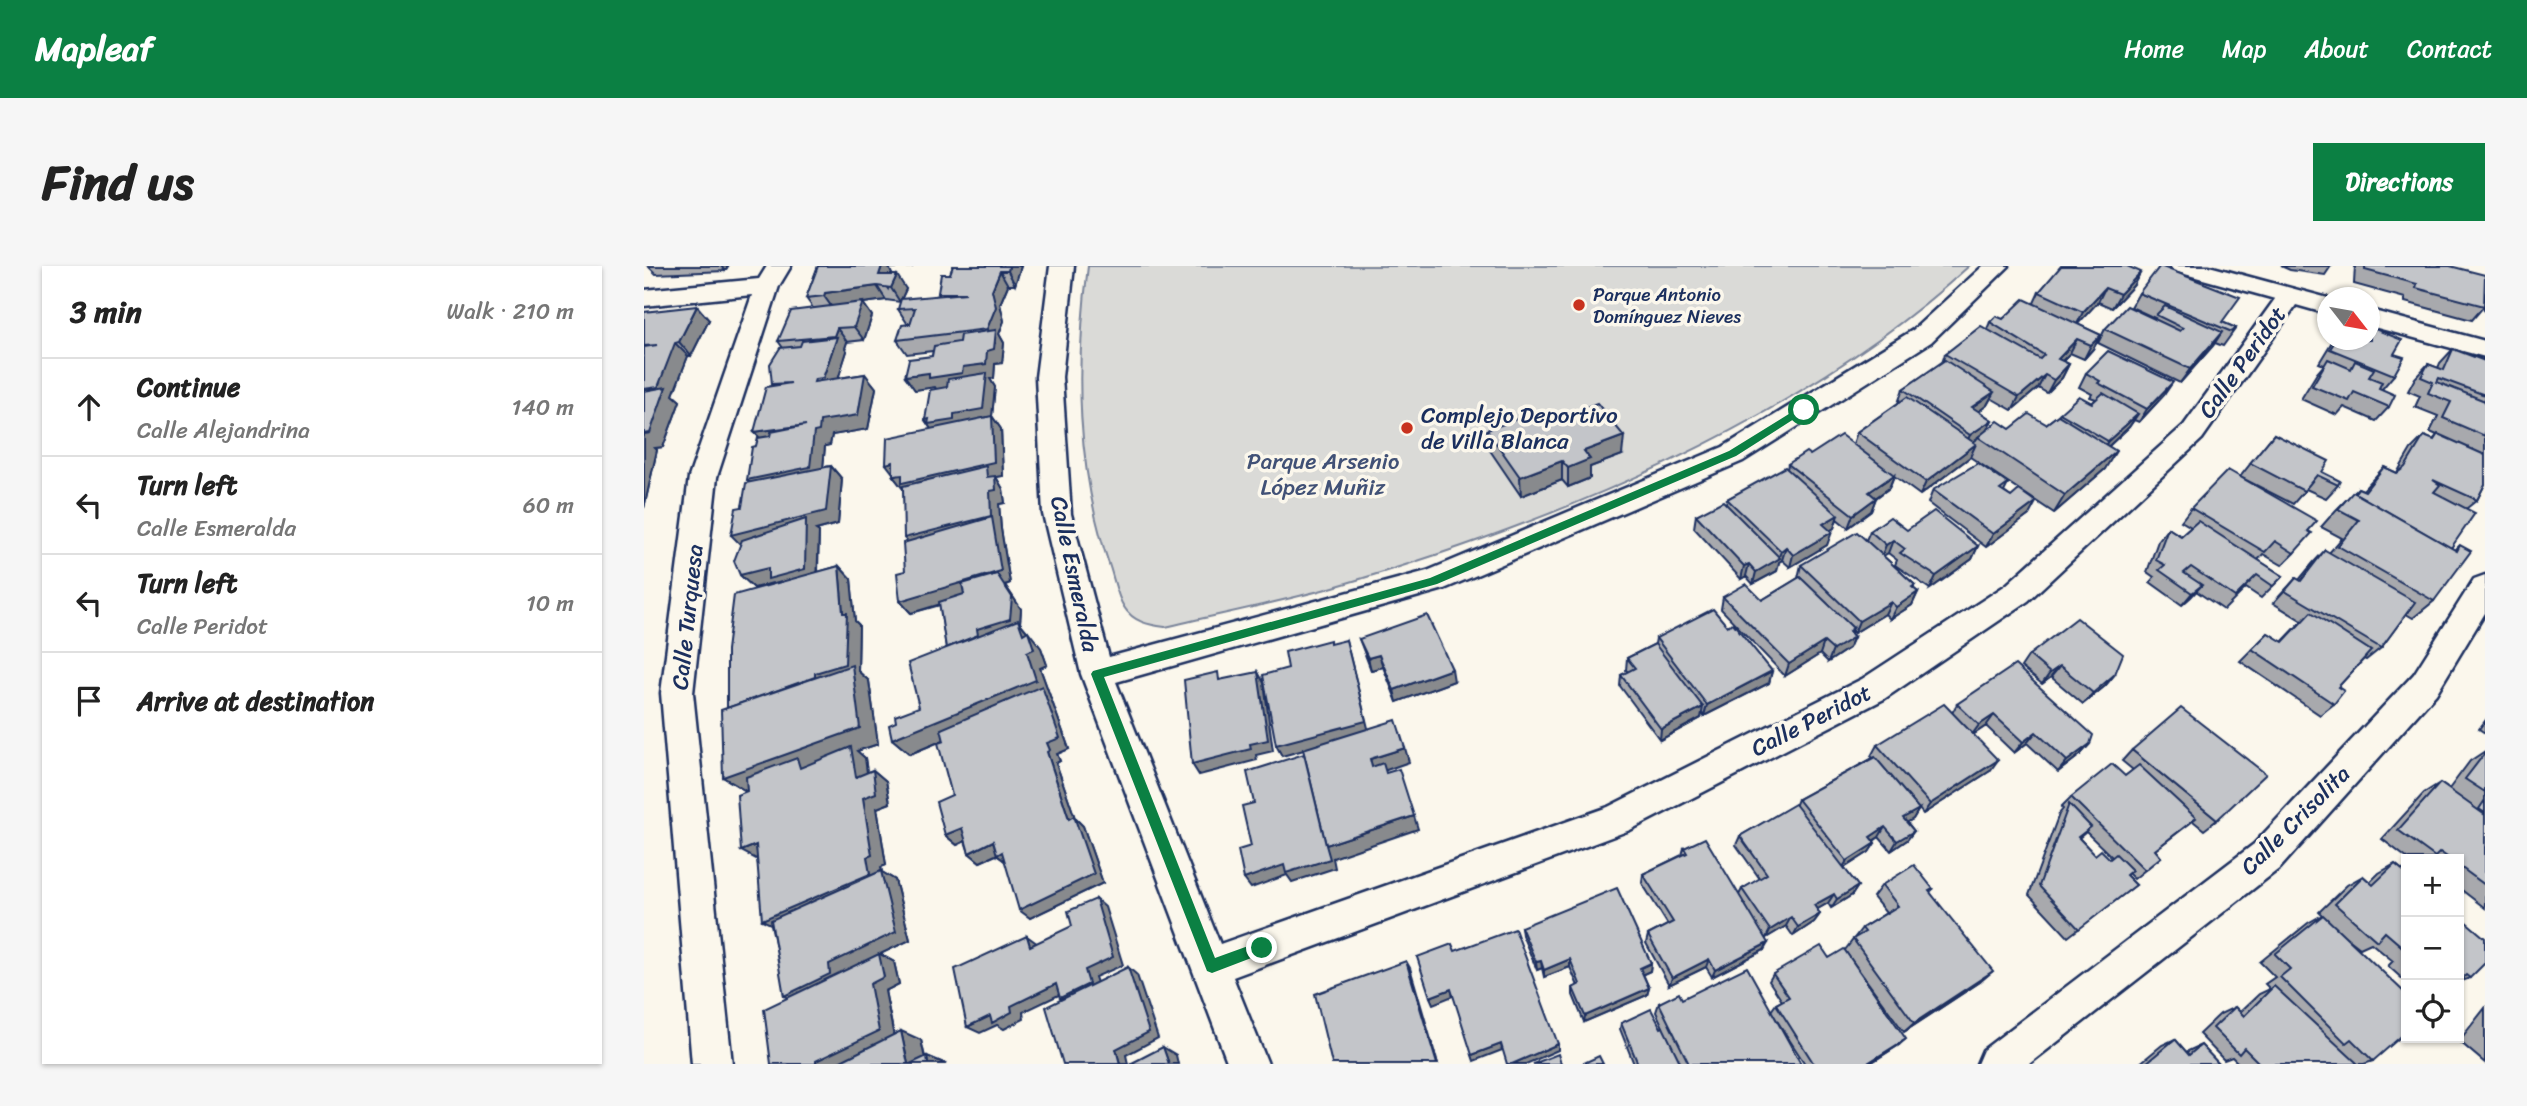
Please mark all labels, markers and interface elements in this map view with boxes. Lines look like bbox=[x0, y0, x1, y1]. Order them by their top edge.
text: Mapleaf bbox=[35, 20, 153, 78]
text: Home bbox=[2124, 28, 2184, 70]
text: Map bbox=[2222, 28, 2266, 70]
text: About bbox=[2304, 28, 2369, 70]
text: Contact bbox=[2407, 28, 2492, 70]
text: Find us bbox=[42, 139, 194, 226]
button: Directions bbox=[2313, 143, 2485, 221]
place label: Parque Antonio Domínguez Nieves bbox=[1593, 278, 1741, 333]
text: 3 min bbox=[70, 285, 142, 339]
north arrow bbox=[2317, 287, 2380, 350]
text: Walk · 210 m bbox=[447, 291, 574, 332]
marker: Parque Antonio Domínguez Nieves bbox=[1571, 297, 1587, 313]
street label: Calle Peridot bbox=[2187, 297, 2297, 427]
text: Continue bbox=[137, 364, 240, 410]
text: 140 m bbox=[512, 387, 574, 428]
icon: ahead bbox=[70, 388, 108, 426]
route start bbox=[1788, 394, 1819, 425]
place label: Complejo Deportivo de Villa Blanca bbox=[1421, 395, 1618, 462]
text: Calle Alejandrina bbox=[137, 410, 310, 451]
marker: Complejo Deportivo de Villa Blanca bbox=[1399, 420, 1415, 436]
park label: Parque Arsenio López Muñiz bbox=[1247, 441, 1399, 508]
text: Turn left bbox=[137, 462, 237, 508]
text: 60 m bbox=[523, 485, 574, 526]
icon: left bbox=[70, 486, 108, 524]
street label: Calle Esmeralda bbox=[1038, 492, 1111, 657]
text: Calle Esmeralda bbox=[137, 508, 296, 549]
street label: Calle Turquesa bbox=[659, 542, 716, 692]
text: Turn left bbox=[137, 560, 237, 606]
text: 10 m bbox=[526, 583, 574, 624]
icon: left bbox=[70, 584, 108, 622]
text: Calle Peridot bbox=[137, 606, 268, 647]
street label: Calle Peridot bbox=[1744, 672, 1879, 768]
text: Arrive at destination bbox=[137, 678, 374, 724]
icon: arrive bbox=[70, 682, 108, 720]
street label: Calle Crisolita bbox=[2230, 755, 2361, 885]
map controls bbox=[2401, 854, 2464, 1043]
button: + bbox=[2401, 854, 2464, 917]
button: − bbox=[2401, 917, 2464, 980]
route end bbox=[1246, 932, 1277, 963]
button: locate bbox=[2401, 980, 2464, 1043]

